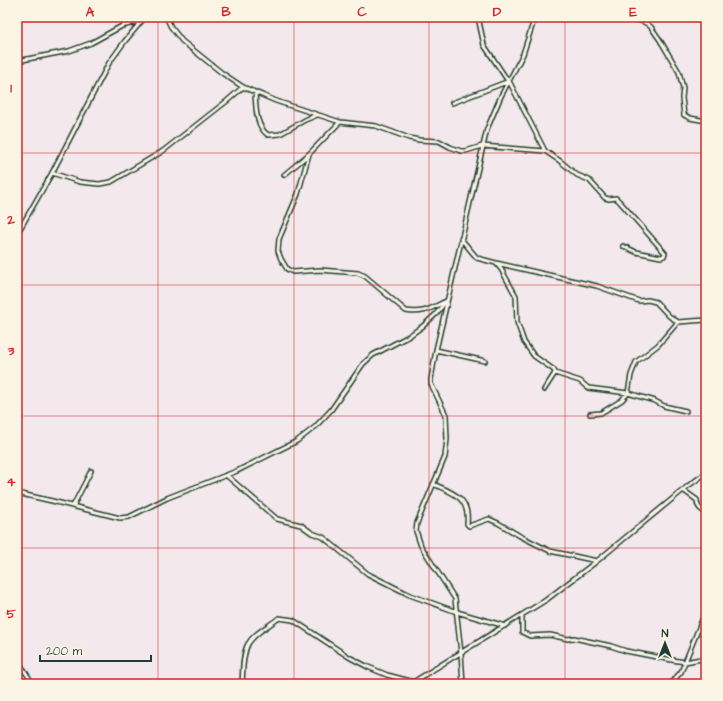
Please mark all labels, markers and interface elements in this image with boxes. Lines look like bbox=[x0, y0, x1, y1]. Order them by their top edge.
text: A bbox=[86, 3, 95, 21]
text: B bbox=[221, 3, 231, 21]
text: C bbox=[357, 3, 367, 21]
text: D bbox=[493, 3, 502, 21]
text: E bbox=[629, 3, 637, 21]
text: 1 bbox=[10, 79, 12, 97]
text: 2 bbox=[6, 211, 15, 229]
text: 3 bbox=[7, 342, 15, 360]
text: 4 bbox=[7, 473, 16, 491]
text: 5 bbox=[6, 605, 16, 623]
north arrow bbox=[645, 623, 685, 663]
text: N bbox=[662, 626, 669, 641]
scale bar bbox=[40, 637, 151, 663]
text: 200 m bbox=[46, 643, 83, 660]

